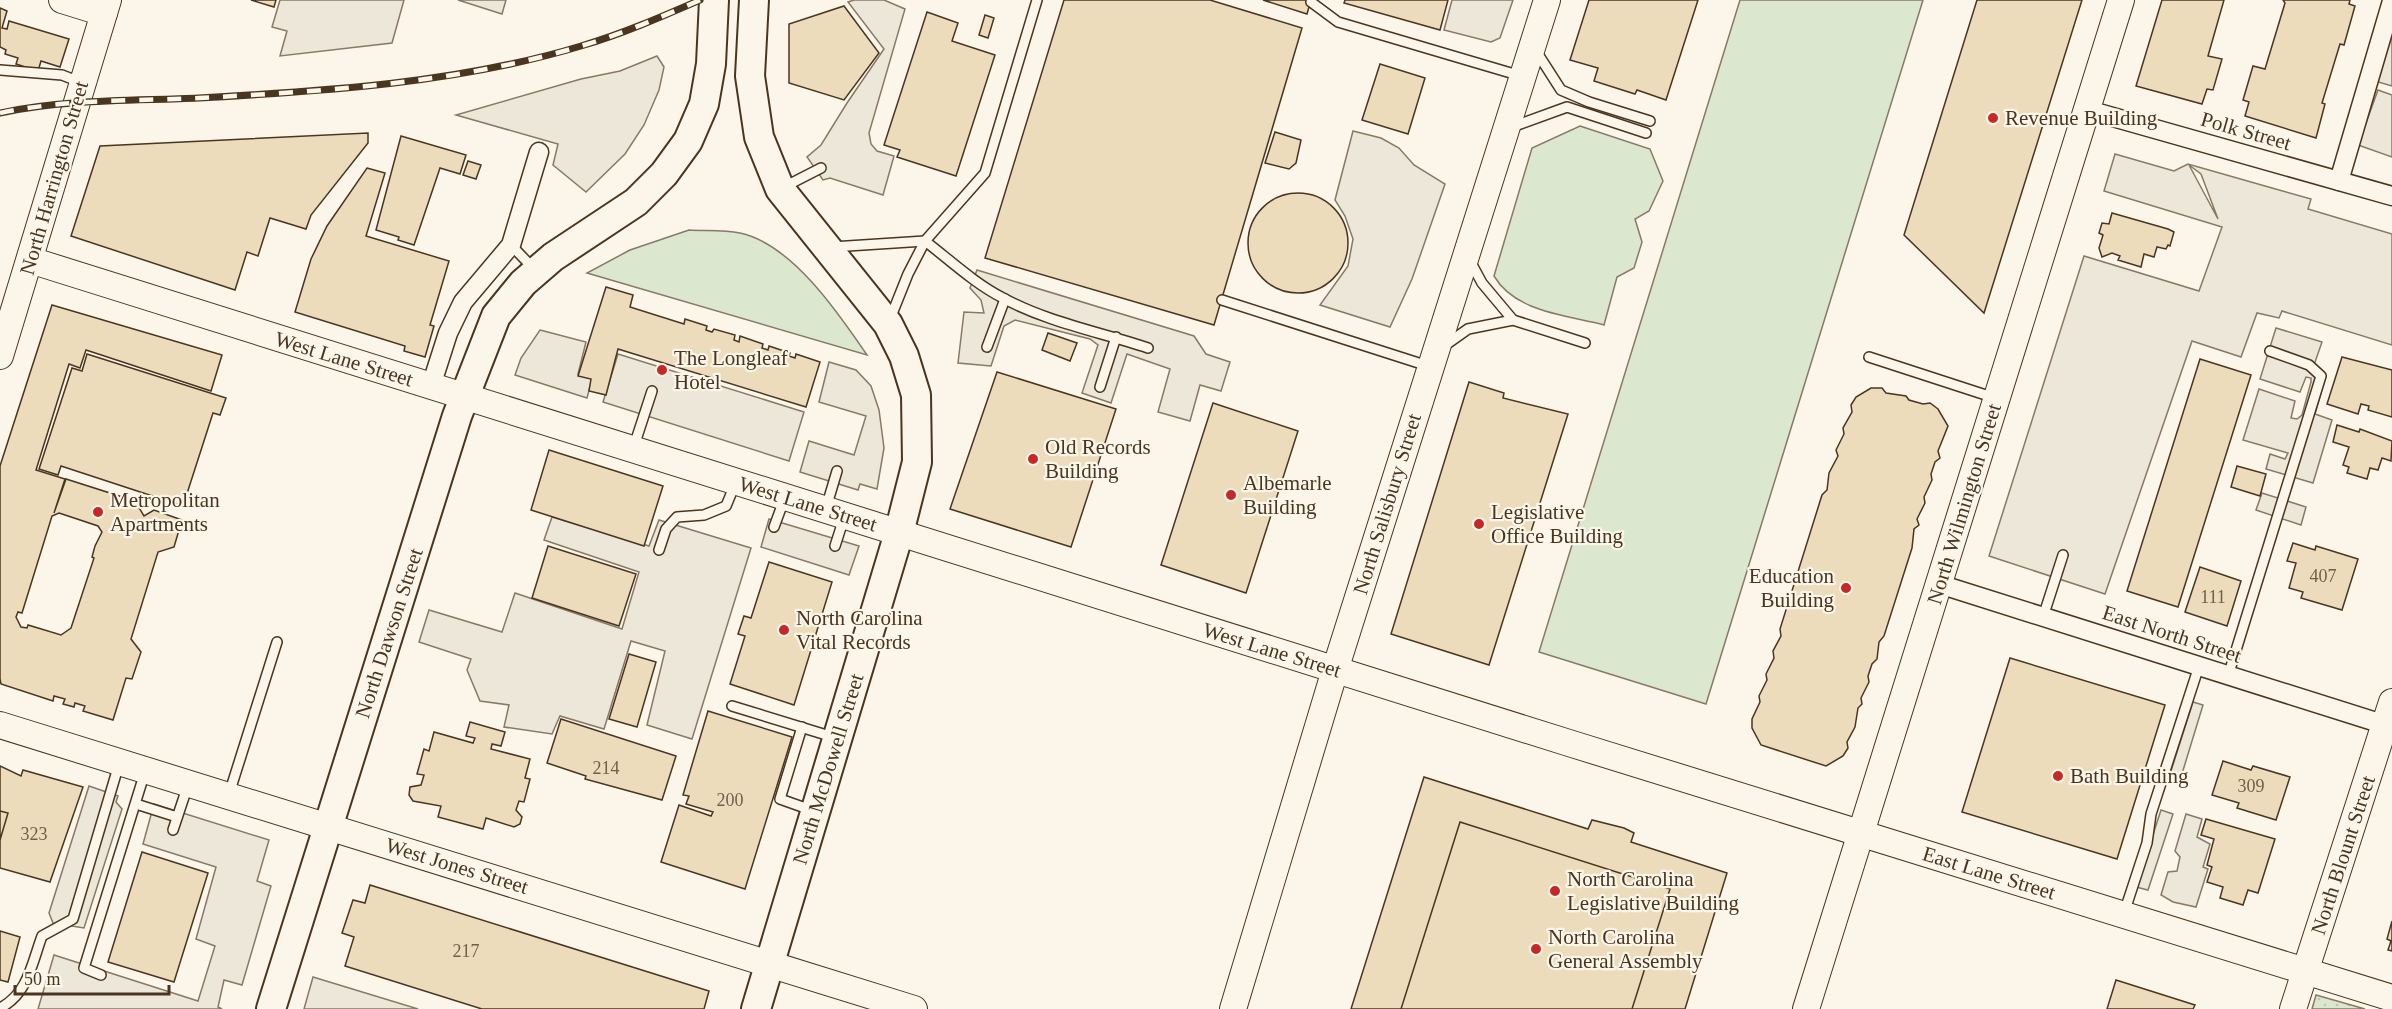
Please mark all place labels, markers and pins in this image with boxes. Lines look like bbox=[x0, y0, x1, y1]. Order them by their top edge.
place label: Revenue Building bbox=[2005, 106, 2158, 130]
marker: Revenue Building bbox=[1986, 111, 2000, 125]
place label: The Longleaf Hotel bbox=[674, 346, 788, 394]
marker: The Longleaf Hotel bbox=[655, 363, 669, 377]
place label: Old Records Building bbox=[1045, 435, 1151, 483]
marker: Old Records Building bbox=[1026, 452, 1040, 466]
place label: Albemarle Building bbox=[1243, 471, 1332, 519]
place label: Metropolitan Apartments bbox=[110, 488, 220, 536]
marker: Albemarle Building bbox=[1224, 488, 1238, 502]
place label: Legislative Office Building bbox=[1491, 500, 1624, 548]
marker: Metropolitan Apartments bbox=[91, 505, 105, 519]
marker: Legislative Office Building bbox=[1472, 517, 1486, 531]
place label: Education Building bbox=[1749, 564, 1834, 612]
marker: Education Building bbox=[1839, 581, 1853, 595]
place label: North Carolina Vital Records bbox=[796, 606, 923, 654]
marker: North Carolina Vital Records bbox=[777, 623, 791, 637]
place label: Bath Building bbox=[2070, 764, 2189, 788]
marker: Bath Building bbox=[2051, 769, 2065, 783]
place label: North Carolina Legislative Building bbox=[1567, 867, 1740, 915]
marker: North Carolina Legislative Building bbox=[1548, 884, 1562, 898]
place label: North Carolina General Assembly bbox=[1548, 925, 1703, 973]
marker: North Carolina General Assembly bbox=[1529, 942, 1543, 956]

